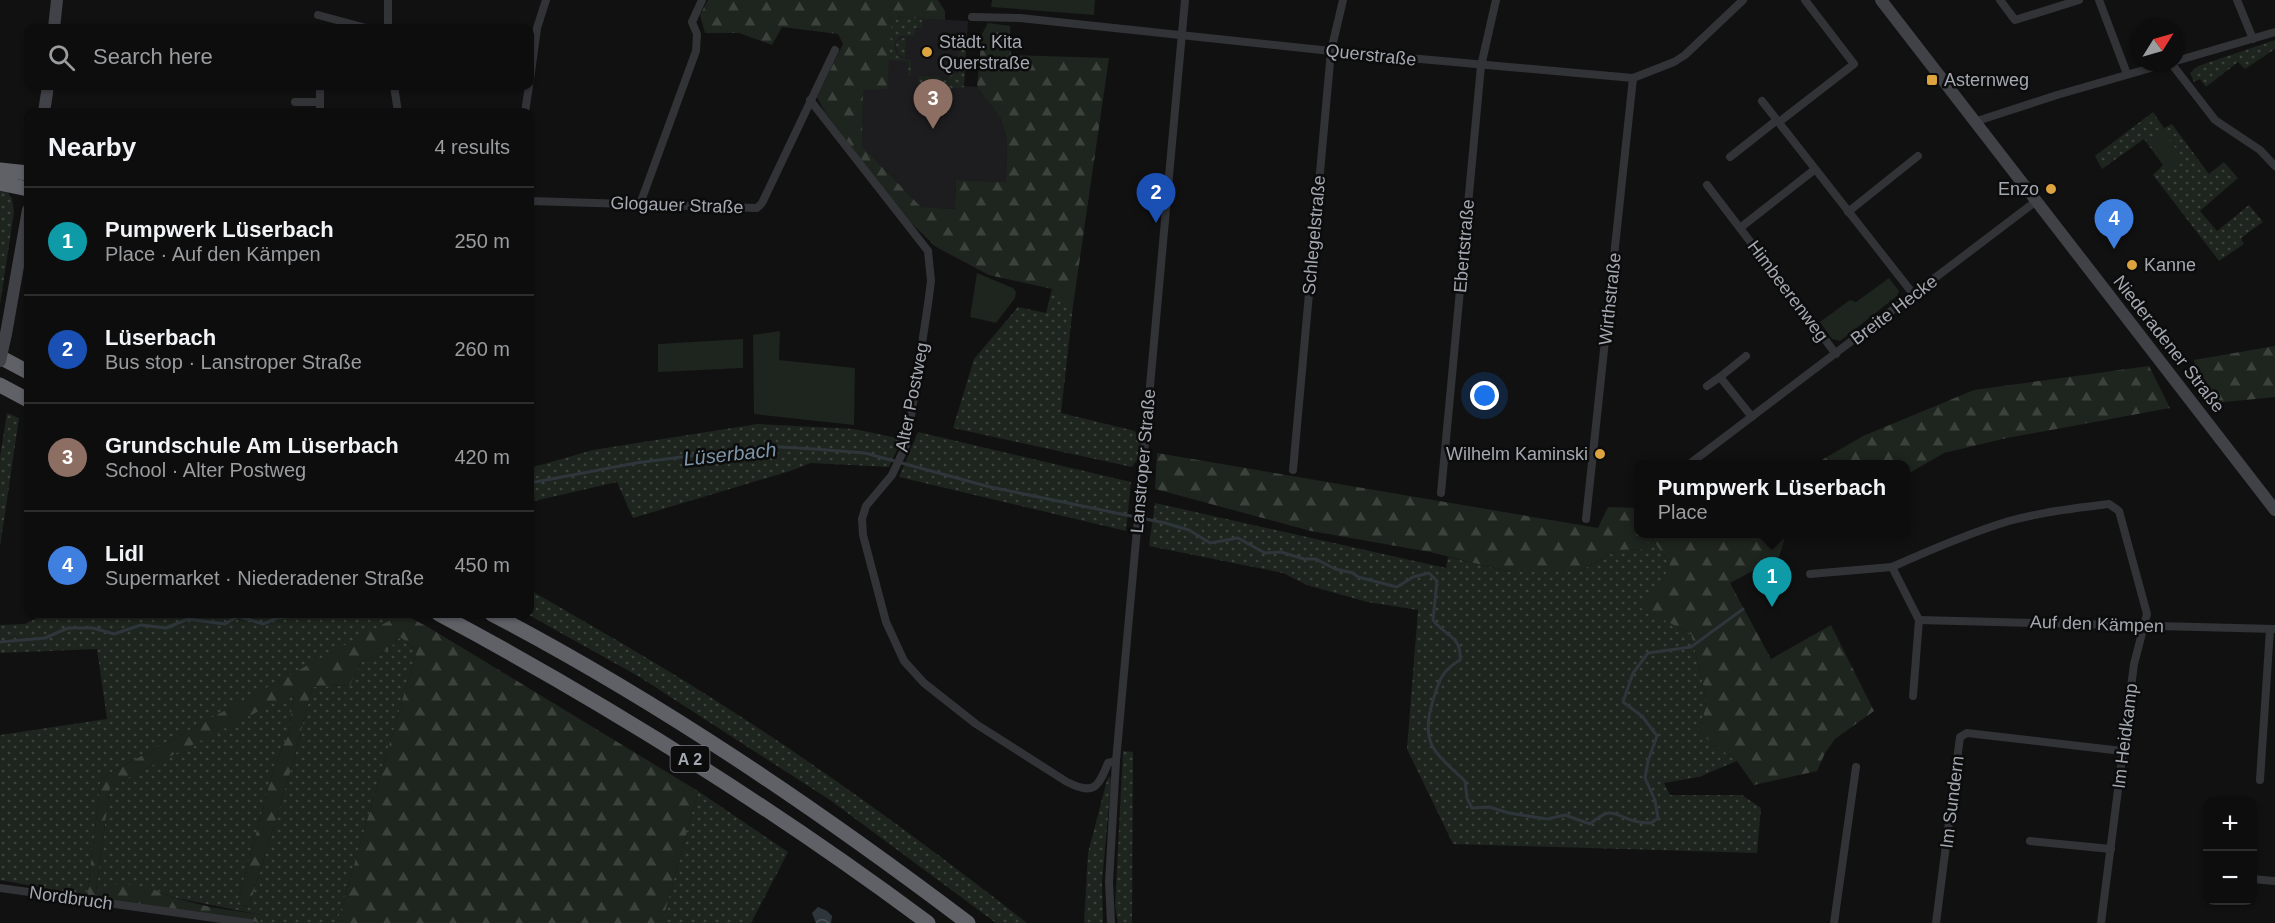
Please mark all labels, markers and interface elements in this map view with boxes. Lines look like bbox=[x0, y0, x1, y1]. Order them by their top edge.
north arrow bbox=[2131, 18, 2185, 72]
search box bbox=[24, 24, 534, 90]
place label: Städt. Kita Querstraße bbox=[939, 32, 1030, 73]
street label: Querstraße bbox=[1325, 40, 1417, 70]
icon: search bbox=[45, 41, 78, 74]
text: Search here bbox=[93, 44, 213, 69]
marker: Städt. Kita Querstraße bbox=[920, 45, 934, 59]
place label: Asternweg bbox=[1944, 70, 2029, 90]
marker: Asternweg bbox=[1925, 73, 1939, 87]
pin: 3 bbox=[914, 80, 952, 129]
text: Nearby bbox=[48, 132, 136, 162]
text: 4 results bbox=[434, 136, 510, 158]
pin: 2 bbox=[1136, 174, 1176, 223]
street label: Schlegelstraße bbox=[1299, 174, 1329, 296]
place label: Enzo bbox=[1998, 179, 2039, 199]
marker: Enzo bbox=[2044, 182, 2058, 196]
street label: Glogauer Straße bbox=[610, 193, 744, 217]
street label: Ebertstraße bbox=[1450, 198, 1478, 294]
pin: 4 bbox=[2094, 200, 2134, 249]
text: Pumpwerk Lüserbach bbox=[105, 217, 334, 242]
text: 1 bbox=[62, 230, 73, 252]
text: 250 m bbox=[454, 230, 510, 252]
street label: Himbeerenweg bbox=[1744, 237, 1832, 345]
text: Place · Auf den Kämpen bbox=[105, 243, 321, 265]
street label: Wirthstraße bbox=[1595, 252, 1625, 346]
place label: Kanne bbox=[2144, 255, 2196, 275]
marker: Kanne bbox=[2125, 258, 2139, 272]
street label: Breite Hecke bbox=[1847, 271, 1941, 349]
street label: Niederadener Straße bbox=[2109, 272, 2229, 416]
text: Lüserbach bbox=[105, 325, 216, 350]
text: 2 bbox=[62, 338, 73, 360]
text: 260 m bbox=[454, 338, 510, 360]
street label: Alter Postweg bbox=[892, 341, 932, 453]
text: Bus stop · Lanstroper Straße bbox=[105, 351, 362, 373]
your location bbox=[1470, 381, 1499, 410]
street label: Lanstroper Straße bbox=[1127, 388, 1159, 534]
text: Grundschule Am Lüserbach bbox=[105, 433, 399, 458]
water label: Lüserbach bbox=[682, 438, 778, 470]
place label: Wilhelm Kaminski bbox=[1446, 444, 1588, 464]
text: 3 bbox=[62, 446, 73, 468]
text: 420 m bbox=[454, 446, 510, 468]
marker: Wilhelm Kaminski bbox=[1593, 447, 1607, 461]
text: School · Alter Postweg bbox=[105, 459, 306, 481]
popup bbox=[1634, 460, 1910, 538]
text: Pumpwerk Lüserbach bbox=[1658, 475, 1886, 500]
text: Place bbox=[1658, 501, 1708, 523]
text: Lidl bbox=[105, 541, 144, 566]
text: 4 bbox=[62, 554, 73, 576]
text: 450 m bbox=[454, 554, 510, 576]
pin: 1 bbox=[1752, 558, 1792, 607]
text: Supermarket · Niederadener Straße bbox=[105, 567, 424, 589]
street label: Auf den Kämpen bbox=[2030, 612, 2164, 636]
street label: Im Heidkamp bbox=[2109, 682, 2141, 790]
road number: A 2 bbox=[670, 746, 710, 772]
street label: Im Sundern bbox=[1936, 755, 1968, 849]
map controls bbox=[2203, 797, 2257, 905]
button: + bbox=[2203, 797, 2257, 851]
button: − bbox=[2203, 851, 2257, 905]
street label: Nordbruch bbox=[28, 882, 114, 914]

